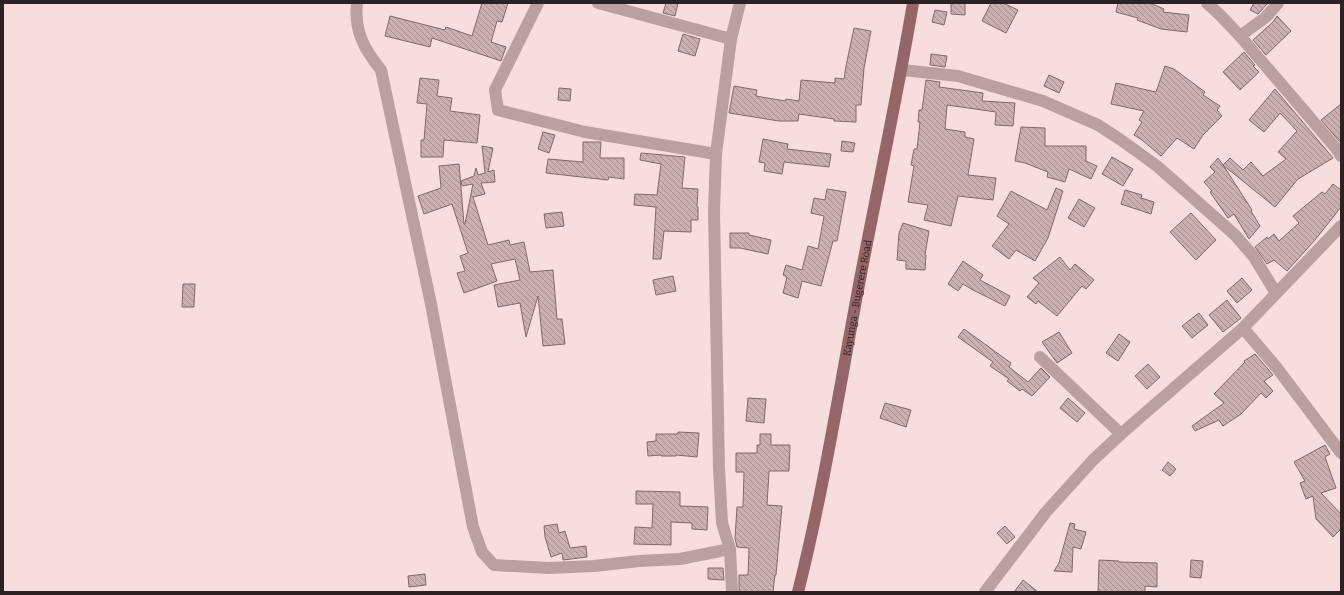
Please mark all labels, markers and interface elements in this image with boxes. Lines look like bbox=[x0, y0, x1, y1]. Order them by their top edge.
street label: Kayunga - Bugerere Road bbox=[841, 239, 874, 357]

